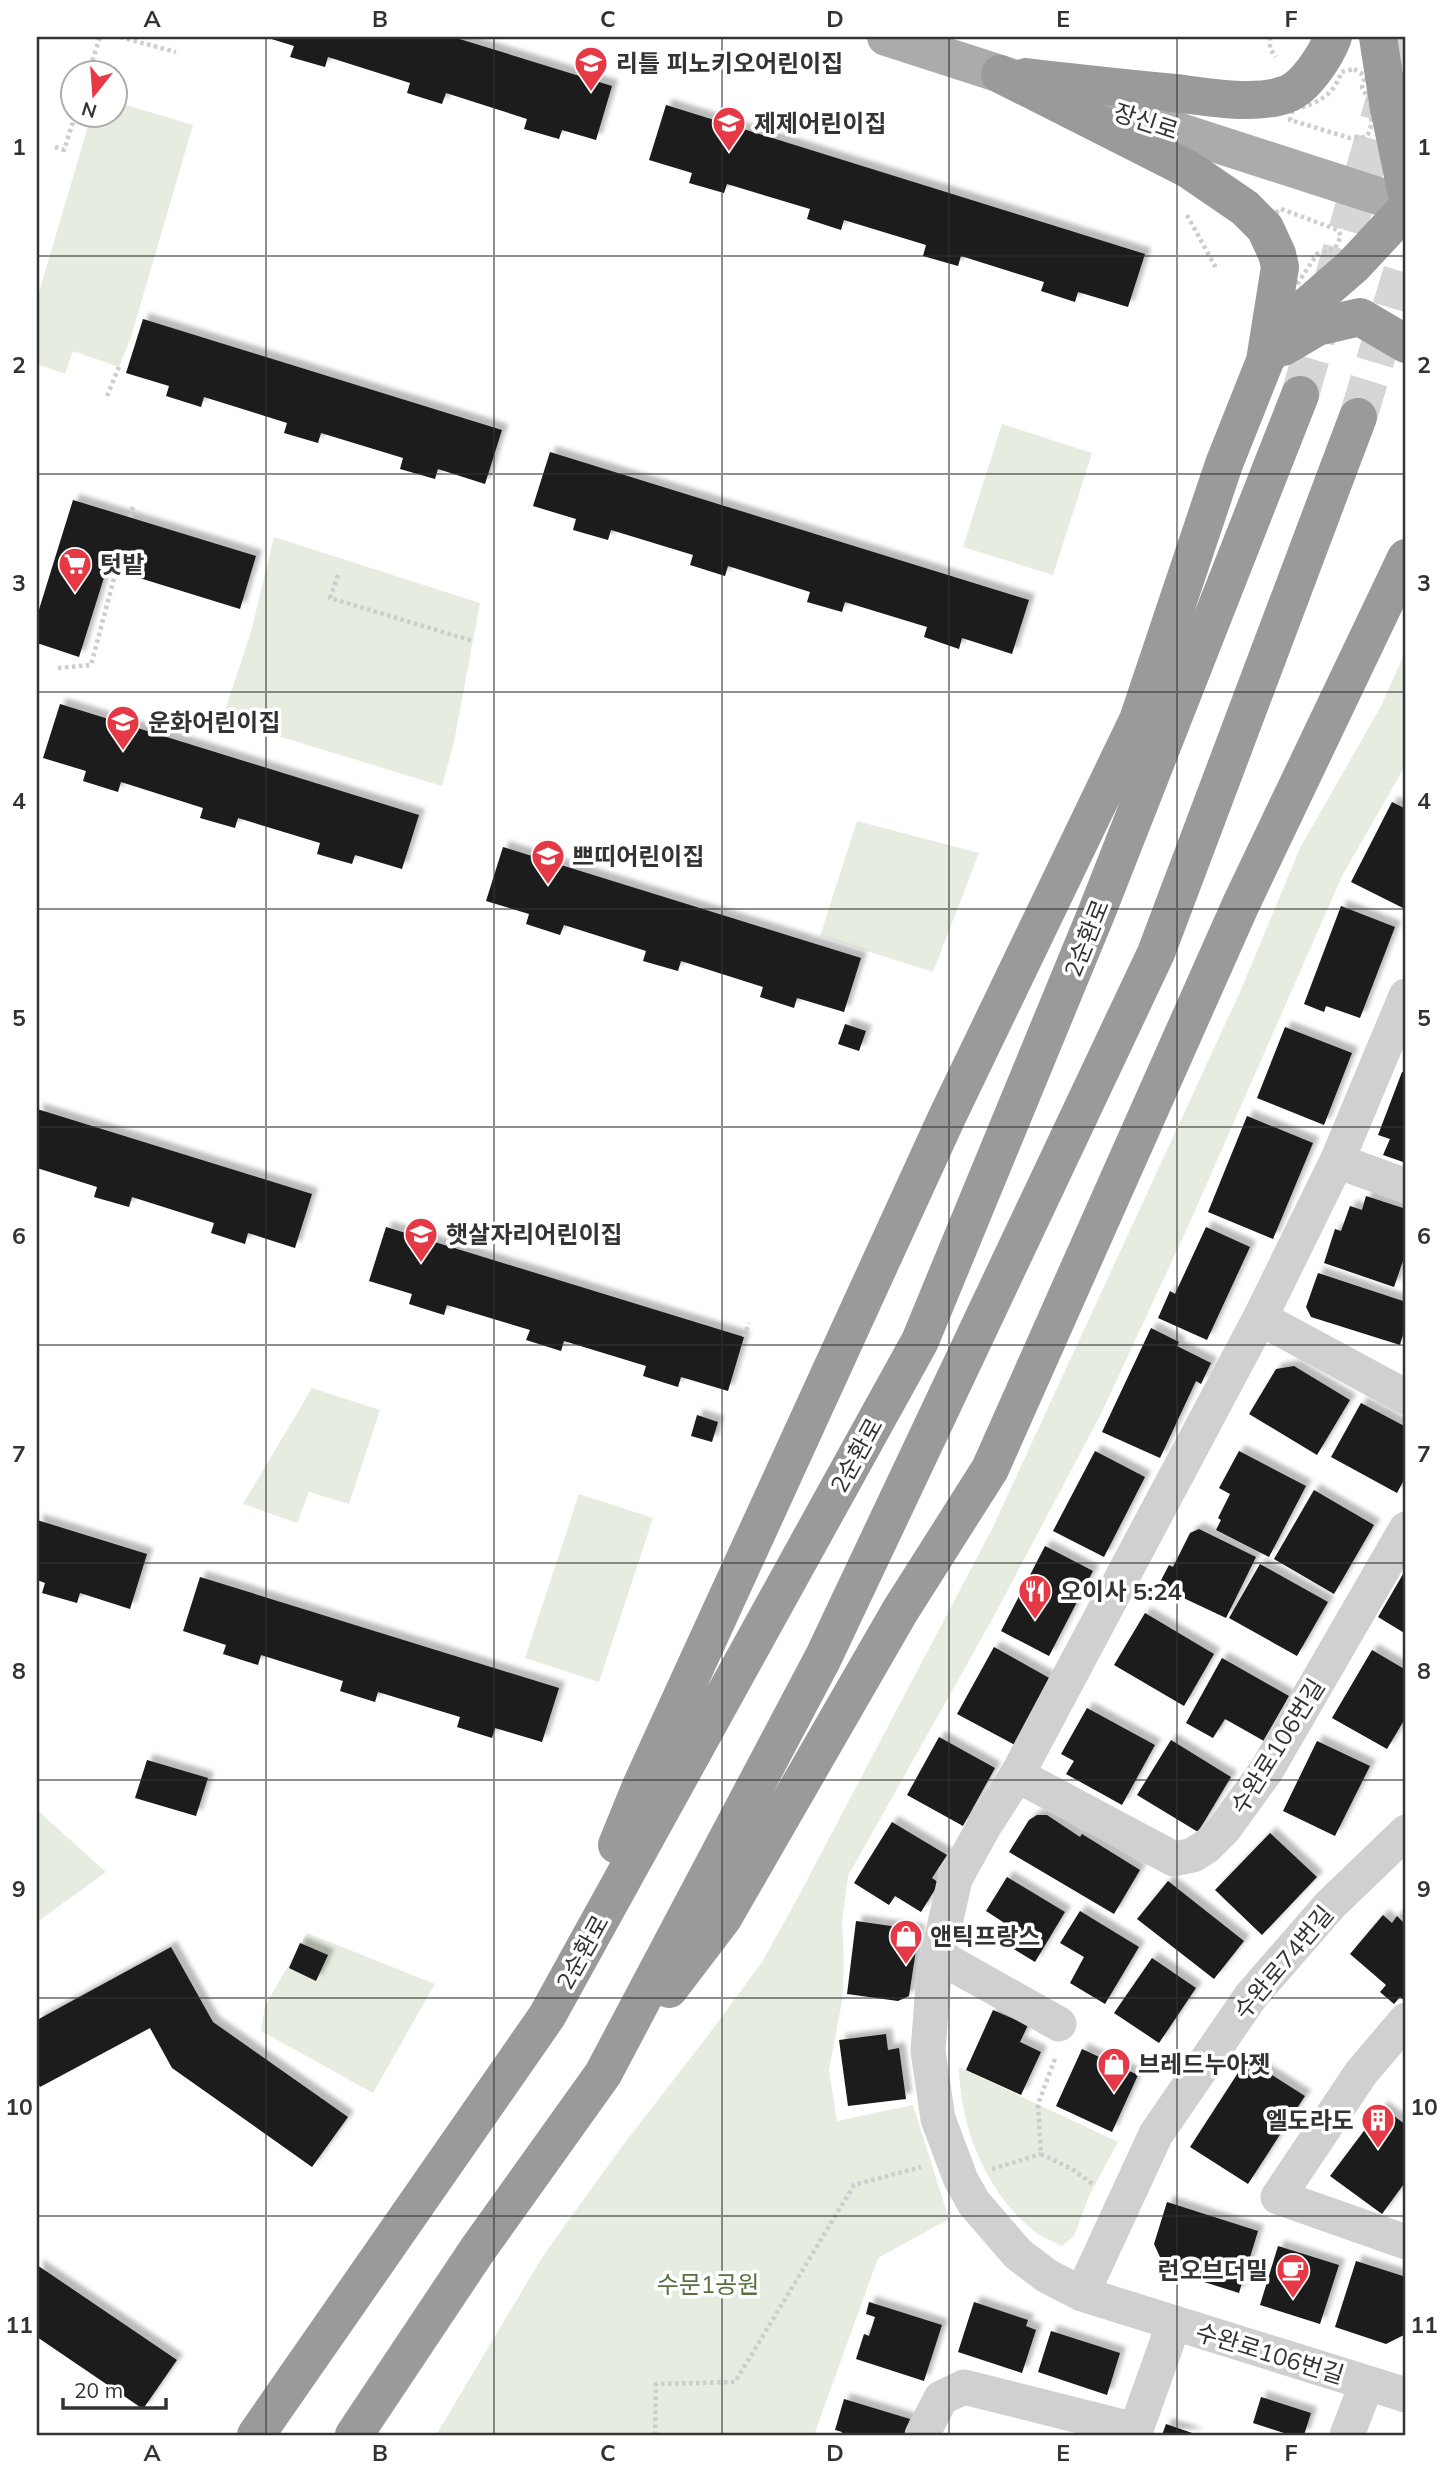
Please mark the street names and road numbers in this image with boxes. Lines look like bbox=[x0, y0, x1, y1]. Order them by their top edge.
street label: 장신로 bbox=[1110, 96, 1182, 146]
street label: 2순환로 bbox=[1057, 895, 1115, 981]
street label: 2순환로 bbox=[823, 1412, 889, 1498]
street label: 수완로106번길 bbox=[1224, 1673, 1330, 1819]
street label: 수완로74번길 bbox=[1227, 1899, 1339, 2025]
street label: 2순환로 bbox=[549, 1909, 615, 1995]
street label: 수완로106번길 bbox=[1192, 2316, 1348, 2390]

